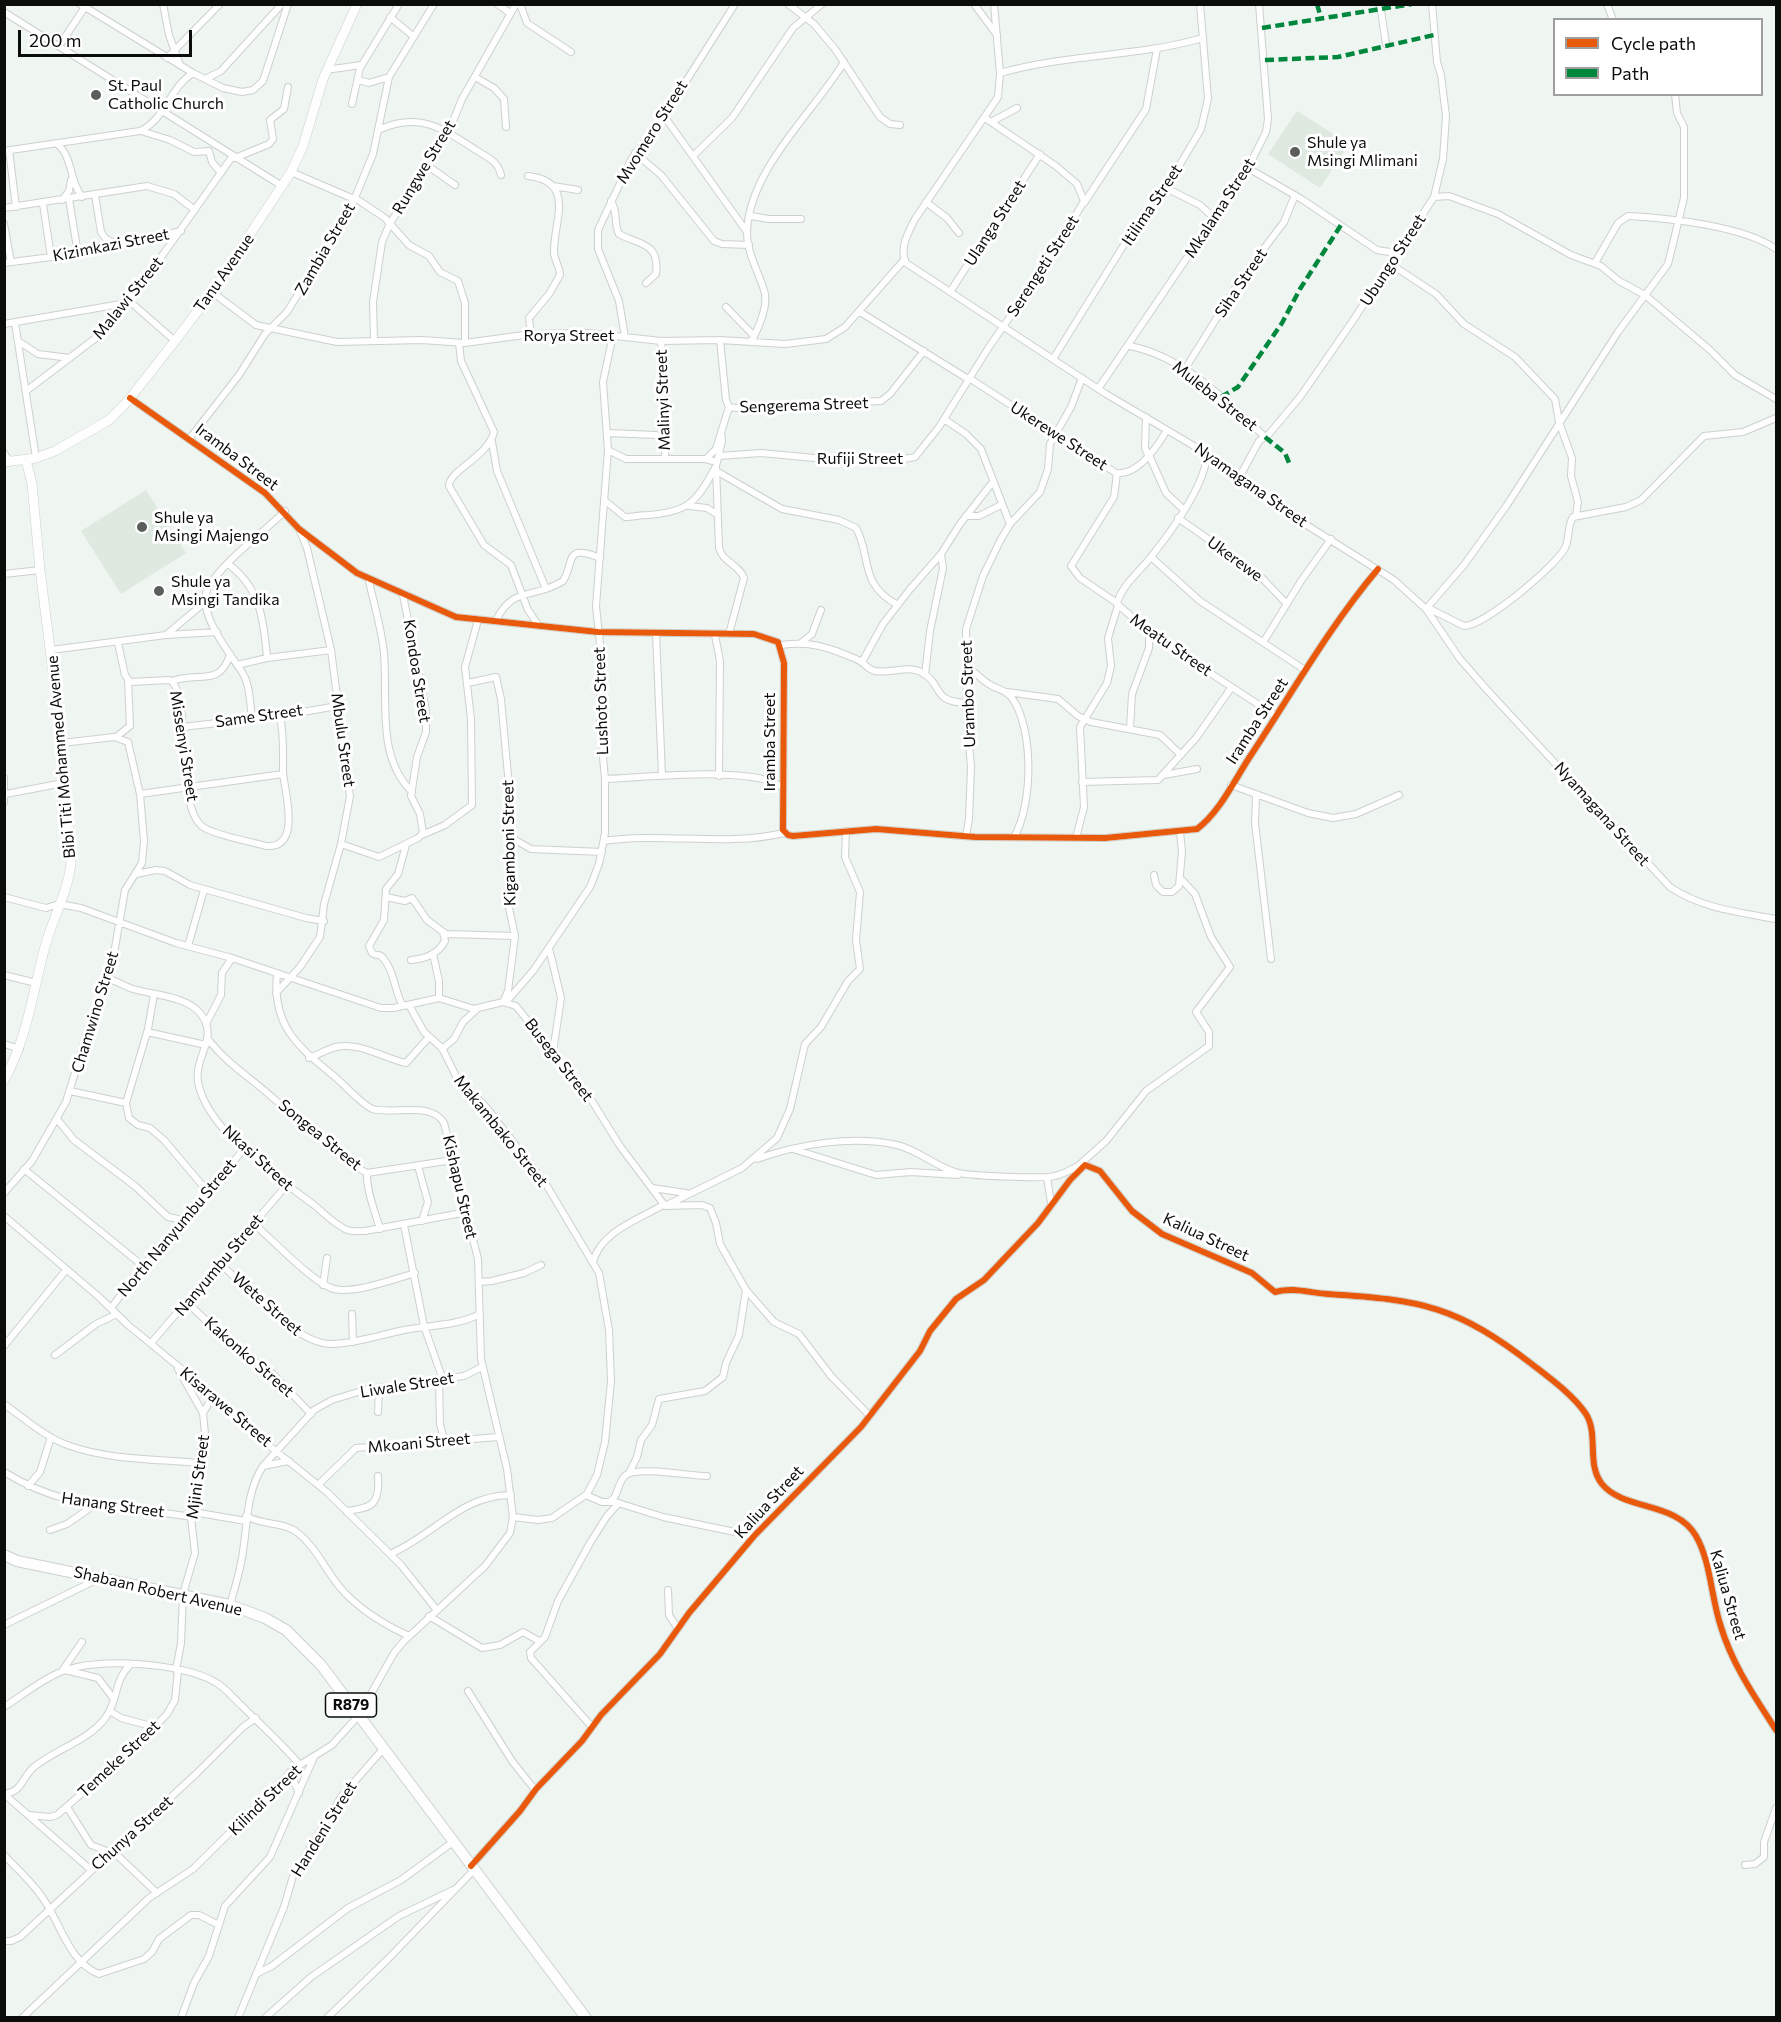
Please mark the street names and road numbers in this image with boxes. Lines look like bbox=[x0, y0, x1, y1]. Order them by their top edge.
street label: Mvomero Street bbox=[612, 77, 692, 187]
street label: Rungwe Street bbox=[388, 116, 460, 218]
street label: Mkalama Street bbox=[1181, 154, 1259, 262]
street label: Itilima Street bbox=[1118, 161, 1186, 249]
street label: Ulanga Street bbox=[960, 176, 1030, 270]
street label: Zambia Street bbox=[291, 199, 359, 299]
street label: Ubungo Street bbox=[1356, 210, 1430, 310]
street label: Serengeti Street bbox=[1003, 212, 1083, 320]
street label: Kizimkazi Street bbox=[51, 224, 171, 266]
street label: Tanu Avenue bbox=[190, 230, 258, 316]
street label: Siha Street bbox=[1211, 245, 1271, 321]
street label: Malawi Street bbox=[89, 253, 167, 343]
street label: Rorya Street bbox=[524, 326, 614, 346]
street label: Malinyi Street bbox=[652, 349, 674, 451]
street label: Muleba Street bbox=[1169, 357, 1261, 435]
street label: Sengerema Street bbox=[739, 393, 869, 417]
street label: Ukerewe Street bbox=[1007, 397, 1111, 475]
street label: Iramba Street bbox=[192, 419, 282, 495]
street label: Nyamagana Street bbox=[1191, 439, 1311, 531]
street label: Rufiji Street bbox=[817, 449, 903, 469]
street label: Ukerewe bbox=[1204, 532, 1266, 586]
street label: Meatu Street bbox=[1126, 610, 1216, 680]
street label: Kondoa Street bbox=[399, 618, 435, 724]
street label: Urambo Street bbox=[957, 640, 979, 748]
street label: Lushoto Street bbox=[590, 647, 612, 755]
street label: Bibi Titi Mohammed Avenue bbox=[43, 655, 79, 859]
street label: Iramba Street bbox=[1222, 674, 1292, 768]
street label: Missenyi Street bbox=[166, 689, 202, 803]
street label: Mbulu Street bbox=[327, 692, 359, 788]
street label: Iramba Street bbox=[760, 692, 780, 792]
street label: Same Street bbox=[214, 700, 304, 732]
street label: Nyamagana Street bbox=[1550, 758, 1654, 870]
street label: Kigamboni Street bbox=[498, 780, 520, 906]
street label: Chamwino Street bbox=[67, 949, 123, 1075]
street label: Busega Street bbox=[521, 1015, 597, 1105]
street label: Makambako Street bbox=[450, 1071, 552, 1191]
street label: Songea Street bbox=[274, 1096, 366, 1174]
street label: Nkasi Street bbox=[219, 1121, 297, 1195]
street label: Kishapu Street bbox=[439, 1133, 481, 1241]
street label: North Nanyumbu Street bbox=[114, 1155, 240, 1301]
street label: Kaliua Street bbox=[1160, 1209, 1252, 1265]
street label: Nanyumbu Street bbox=[171, 1210, 267, 1320]
street label: Wete Street bbox=[228, 1268, 306, 1340]
street label: Kakonko Street bbox=[200, 1313, 298, 1401]
street label: Kisarawe Street bbox=[176, 1363, 276, 1451]
street label: Liwale Street bbox=[359, 1368, 455, 1402]
street label: Mkoani Street bbox=[367, 1429, 471, 1457]
street label: Mjini Street bbox=[183, 1434, 213, 1520]
street label: Kaliua Street bbox=[730, 1461, 808, 1543]
street label: Hanang Street bbox=[60, 1488, 166, 1522]
street label: Kaliua Street bbox=[1706, 1548, 1750, 1642]
street label: Shabaan Robert Avenue bbox=[72, 1562, 244, 1620]
road number: R879 bbox=[326, 1693, 376, 1717]
street label: Temeke Street bbox=[74, 1716, 164, 1802]
street label: Kilindi Street bbox=[225, 1761, 305, 1839]
street label: Handeni Street bbox=[287, 1778, 361, 1880]
street label: Chunya Street bbox=[87, 1791, 177, 1875]

